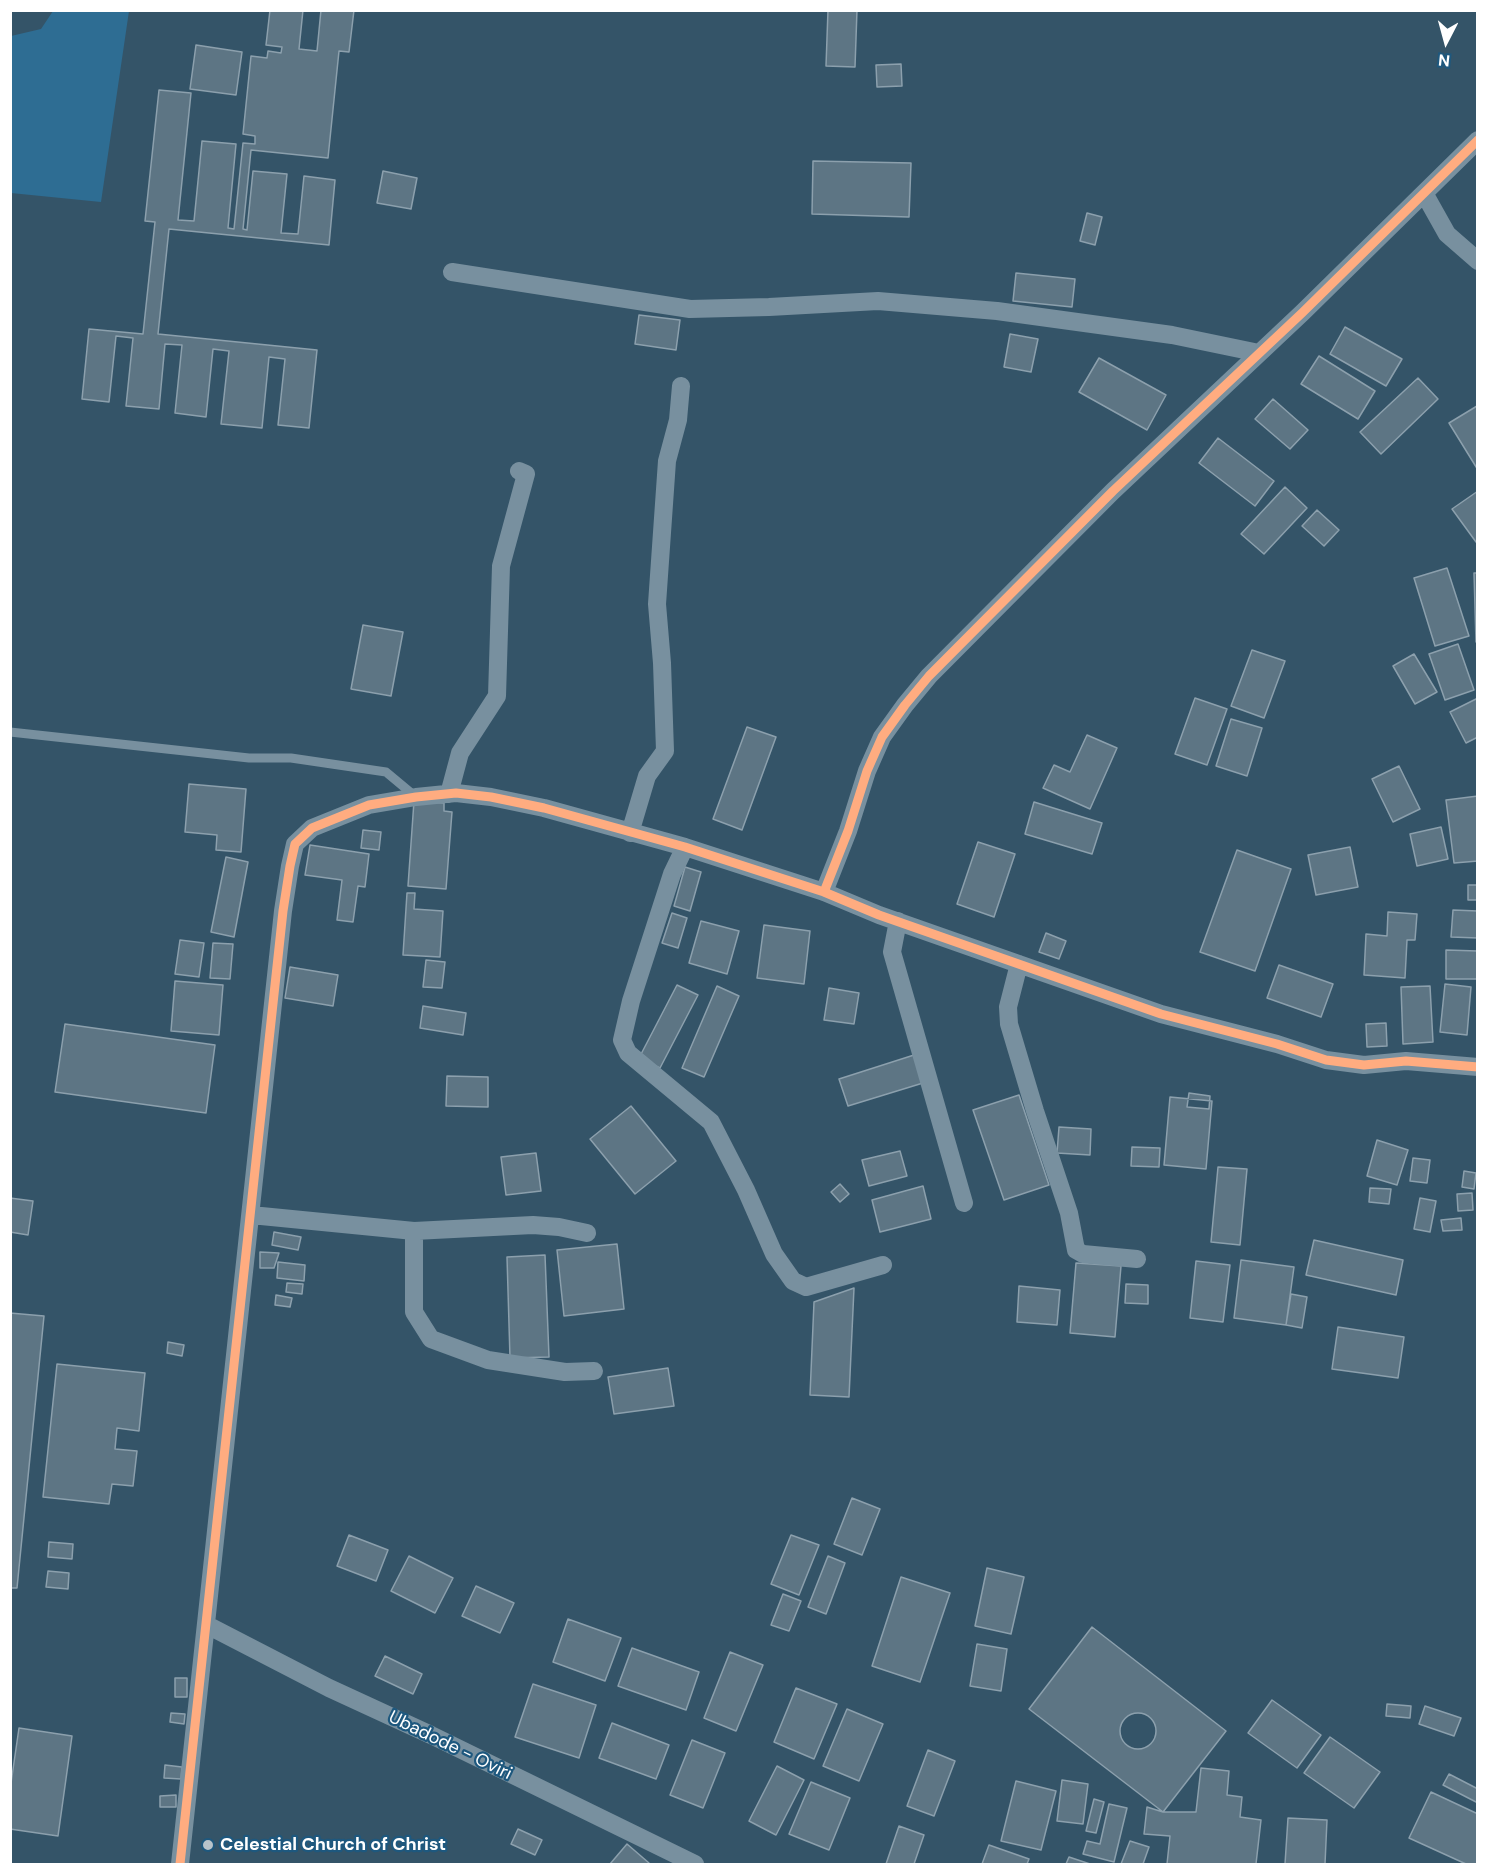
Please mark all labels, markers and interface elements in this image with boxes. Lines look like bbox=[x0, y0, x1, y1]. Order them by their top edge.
north arrow bbox=[1416, 12, 1476, 72]
text: N bbox=[1437, 49, 1451, 71]
street label: Ubadode - Oviri bbox=[385, 1707, 515, 1785]
place label: Celestial Church of Christ bbox=[220, 1834, 446, 1856]
marker: Celestial Church of Christ bbox=[201, 1838, 215, 1852]

